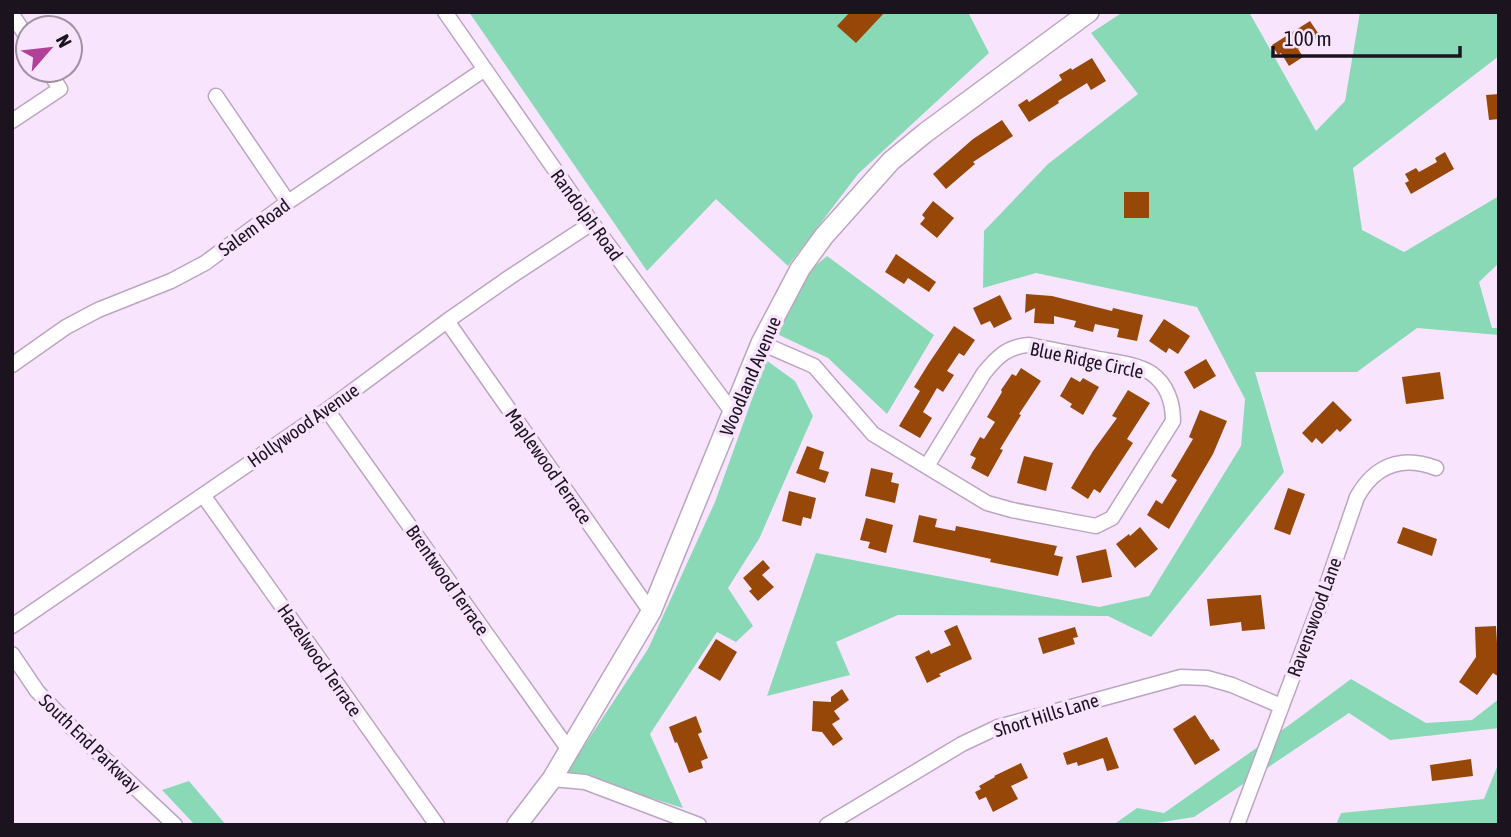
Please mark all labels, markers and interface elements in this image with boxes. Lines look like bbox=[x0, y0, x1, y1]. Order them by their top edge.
north arrow bbox=[14, 14, 84, 84]
scale bar bbox=[1273, 14, 1460, 58]
text: 100 m bbox=[1284, 26, 1332, 50]
text: N bbox=[52, 31, 76, 51]
street label: Randolph Road bbox=[546, 165, 628, 265]
street label: Salem Road bbox=[214, 194, 294, 260]
street label: Woodland Avenue bbox=[715, 313, 785, 439]
street label: Blue Ridge Circle bbox=[1028, 337, 1146, 383]
street label: Hollywood Avenue bbox=[243, 378, 363, 472]
street label: Maplewood Terrace bbox=[501, 404, 597, 528]
street label: Brentwood Terrace bbox=[402, 521, 494, 639]
street label: Ravenswood Lane bbox=[1282, 554, 1346, 680]
street label: Hazelwood Terrace bbox=[273, 600, 367, 720]
street label: South End Parkway bbox=[35, 689, 145, 797]
street label: Short Hills Lane bbox=[991, 689, 1101, 741]

